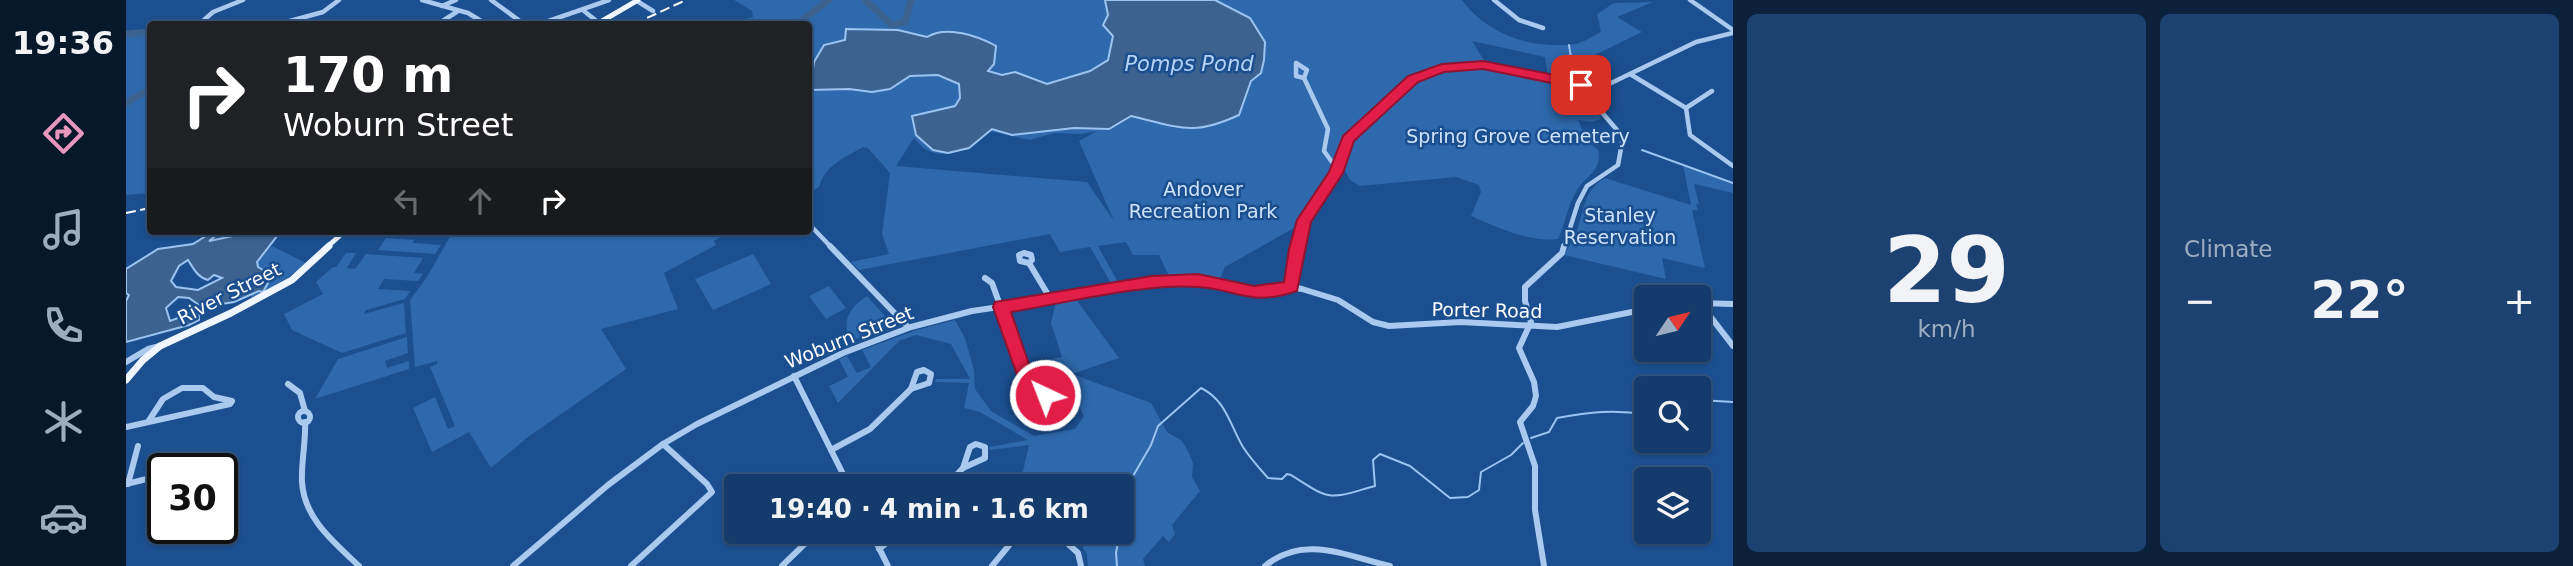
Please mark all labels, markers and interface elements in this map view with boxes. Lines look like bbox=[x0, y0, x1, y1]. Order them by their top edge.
text: 19:36 bbox=[12, 24, 114, 62]
text: 170 m bbox=[283, 47, 453, 104]
icon: right bbox=[168, 49, 259, 140]
water label: Pomps Pond bbox=[1124, 52, 1254, 76]
pin bbox=[1551, 55, 1611, 115]
icon: arrive bbox=[1562, 66, 1600, 104]
text: Woburn Street bbox=[283, 106, 513, 144]
icon: directions bbox=[39, 109, 88, 158]
park label: Spring Grove Cemetery bbox=[1406, 125, 1630, 147]
park label: Andover Recreation Park bbox=[1129, 178, 1277, 222]
icon: left bbox=[388, 182, 426, 220]
icon: ahead bbox=[461, 182, 499, 220]
icon: right bbox=[534, 182, 572, 220]
park label: Stanley Reservation bbox=[1564, 204, 1676, 248]
icon: music bbox=[39, 205, 88, 254]
text: 29 bbox=[1883, 218, 2010, 323]
text: Climate bbox=[2184, 236, 2273, 262]
street label: River Street bbox=[174, 258, 284, 328]
text: 22° bbox=[2310, 270, 2409, 330]
text: − bbox=[2184, 279, 2216, 323]
text: + bbox=[2503, 279, 2535, 323]
north arrow bbox=[1634, 285, 1712, 362]
map controls bbox=[1634, 285, 1711, 544]
street label: Porter Road bbox=[1431, 298, 1543, 322]
icon: phone bbox=[39, 301, 88, 350]
street label: Woburn Street bbox=[782, 301, 916, 373]
text: km/h bbox=[1917, 316, 1976, 342]
position arrow bbox=[1008, 358, 1082, 432]
button: search bbox=[1634, 376, 1711, 453]
icon: climate bbox=[39, 397, 88, 446]
speed limit sign: 30 bbox=[147, 453, 238, 544]
button: layers bbox=[1634, 467, 1711, 544]
icon: car bbox=[39, 493, 88, 542]
text: 19:40 · 4 min · 1.6 km bbox=[769, 494, 1089, 524]

